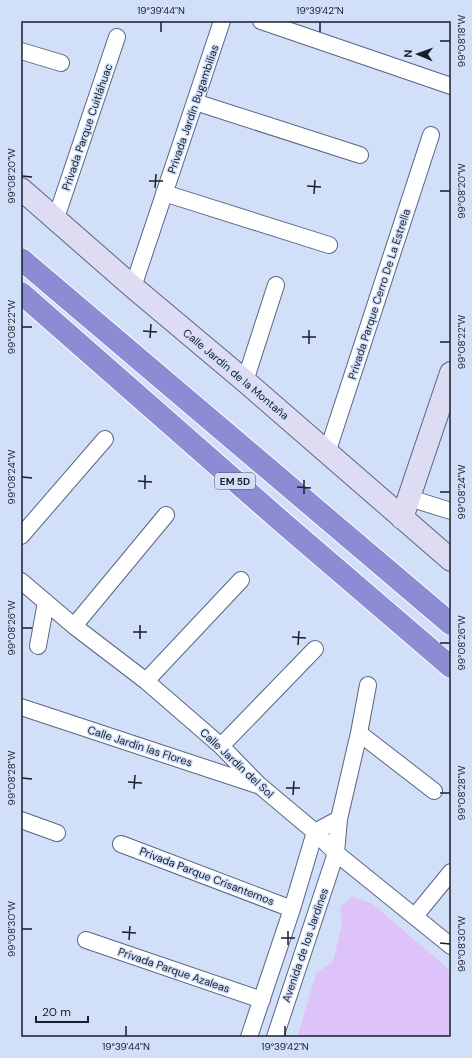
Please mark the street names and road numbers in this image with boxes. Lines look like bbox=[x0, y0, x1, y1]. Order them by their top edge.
street label: Privada Jardín Bugambilias bbox=[164, 43, 222, 175]
street label: Privada Parque Cuitláhuac bbox=[59, 62, 115, 192]
street label: Privada Parque Cerro De La Estrella bbox=[345, 207, 413, 381]
street label: Calle Jardín de la Montaña bbox=[180, 326, 292, 422]
road number: EM 5D bbox=[215, 473, 255, 489]
street label: Calle Jardín las Flores bbox=[86, 722, 194, 770]
street label: Calle Jardín del Sol bbox=[197, 725, 277, 801]
street label: Privada Parque Crisantemos bbox=[138, 844, 276, 908]
street label: Avenida de los Jardines bbox=[279, 886, 331, 1004]
street label: Privada Parque Azaleas bbox=[116, 944, 232, 996]

